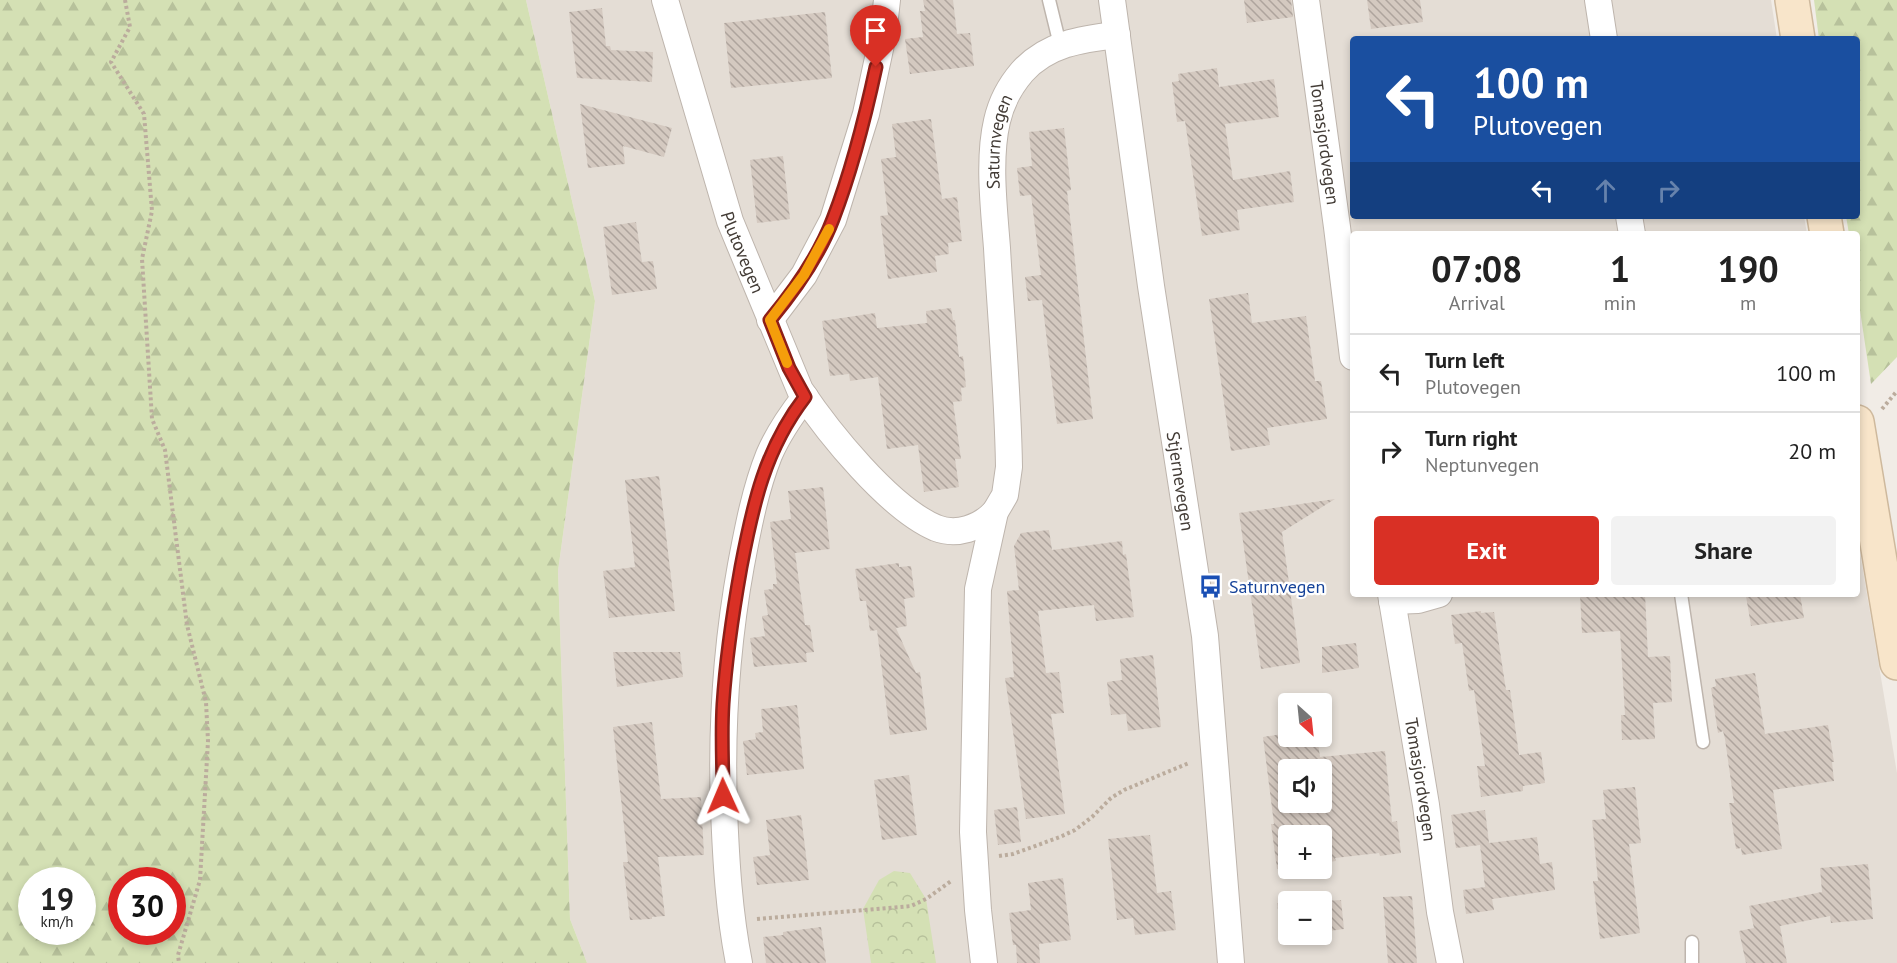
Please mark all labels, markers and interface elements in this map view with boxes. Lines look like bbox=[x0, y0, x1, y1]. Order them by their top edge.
pin bbox=[850, 5, 901, 67]
icon: arrive bbox=[859, 14, 892, 47]
text: 100 m bbox=[1473, 55, 1589, 110]
icon: left bbox=[1374, 60, 1452, 138]
street label: Tomasjordvegen bbox=[1306, 79, 1345, 206]
street label: Saturnvegen bbox=[981, 90, 1017, 190]
text: Plutovegen bbox=[1473, 108, 1603, 142]
icon: left bbox=[1526, 174, 1559, 207]
icon: ahead bbox=[1589, 174, 1622, 207]
icon: right bbox=[1652, 174, 1685, 207]
street label: Plutovegen bbox=[716, 209, 770, 296]
text: 07:08 bbox=[1431, 245, 1523, 292]
text: 1 bbox=[1610, 245, 1630, 292]
text: 190 bbox=[1718, 245, 1779, 292]
text: Arrival bbox=[1449, 290, 1505, 316]
text: min bbox=[1604, 290, 1636, 316]
text: m bbox=[1740, 290, 1756, 316]
text: Turn left bbox=[1425, 346, 1505, 374]
icon: left bbox=[1374, 357, 1407, 390]
text: 100 m bbox=[1776, 359, 1836, 387]
text: Plutovegen bbox=[1425, 374, 1521, 400]
text: Turn right bbox=[1425, 424, 1517, 452]
street label: Stjernevegen bbox=[1162, 430, 1200, 532]
icon: right bbox=[1374, 435, 1407, 468]
text: 20 m bbox=[1788, 437, 1836, 465]
text: Neptunvegen bbox=[1425, 452, 1539, 478]
button: Exit bbox=[1374, 516, 1599, 585]
button: Share bbox=[1611, 516, 1836, 585]
bus stop icon: Saturnvegen bbox=[1198, 573, 1224, 599]
place label: Saturnvegen bbox=[1229, 575, 1325, 598]
north arrow bbox=[1278, 693, 1332, 747]
map controls bbox=[1278, 693, 1332, 945]
street label: Tomasjordvegen bbox=[1400, 716, 1442, 843]
button: sound bbox=[1278, 759, 1332, 813]
position arrow bbox=[691, 764, 755, 828]
button: + bbox=[1278, 825, 1332, 879]
speed limit sign: 30 bbox=[108, 867, 186, 945]
text: 19 bbox=[40, 879, 74, 918]
button: − bbox=[1278, 891, 1332, 945]
text: km/h bbox=[41, 912, 73, 931]

